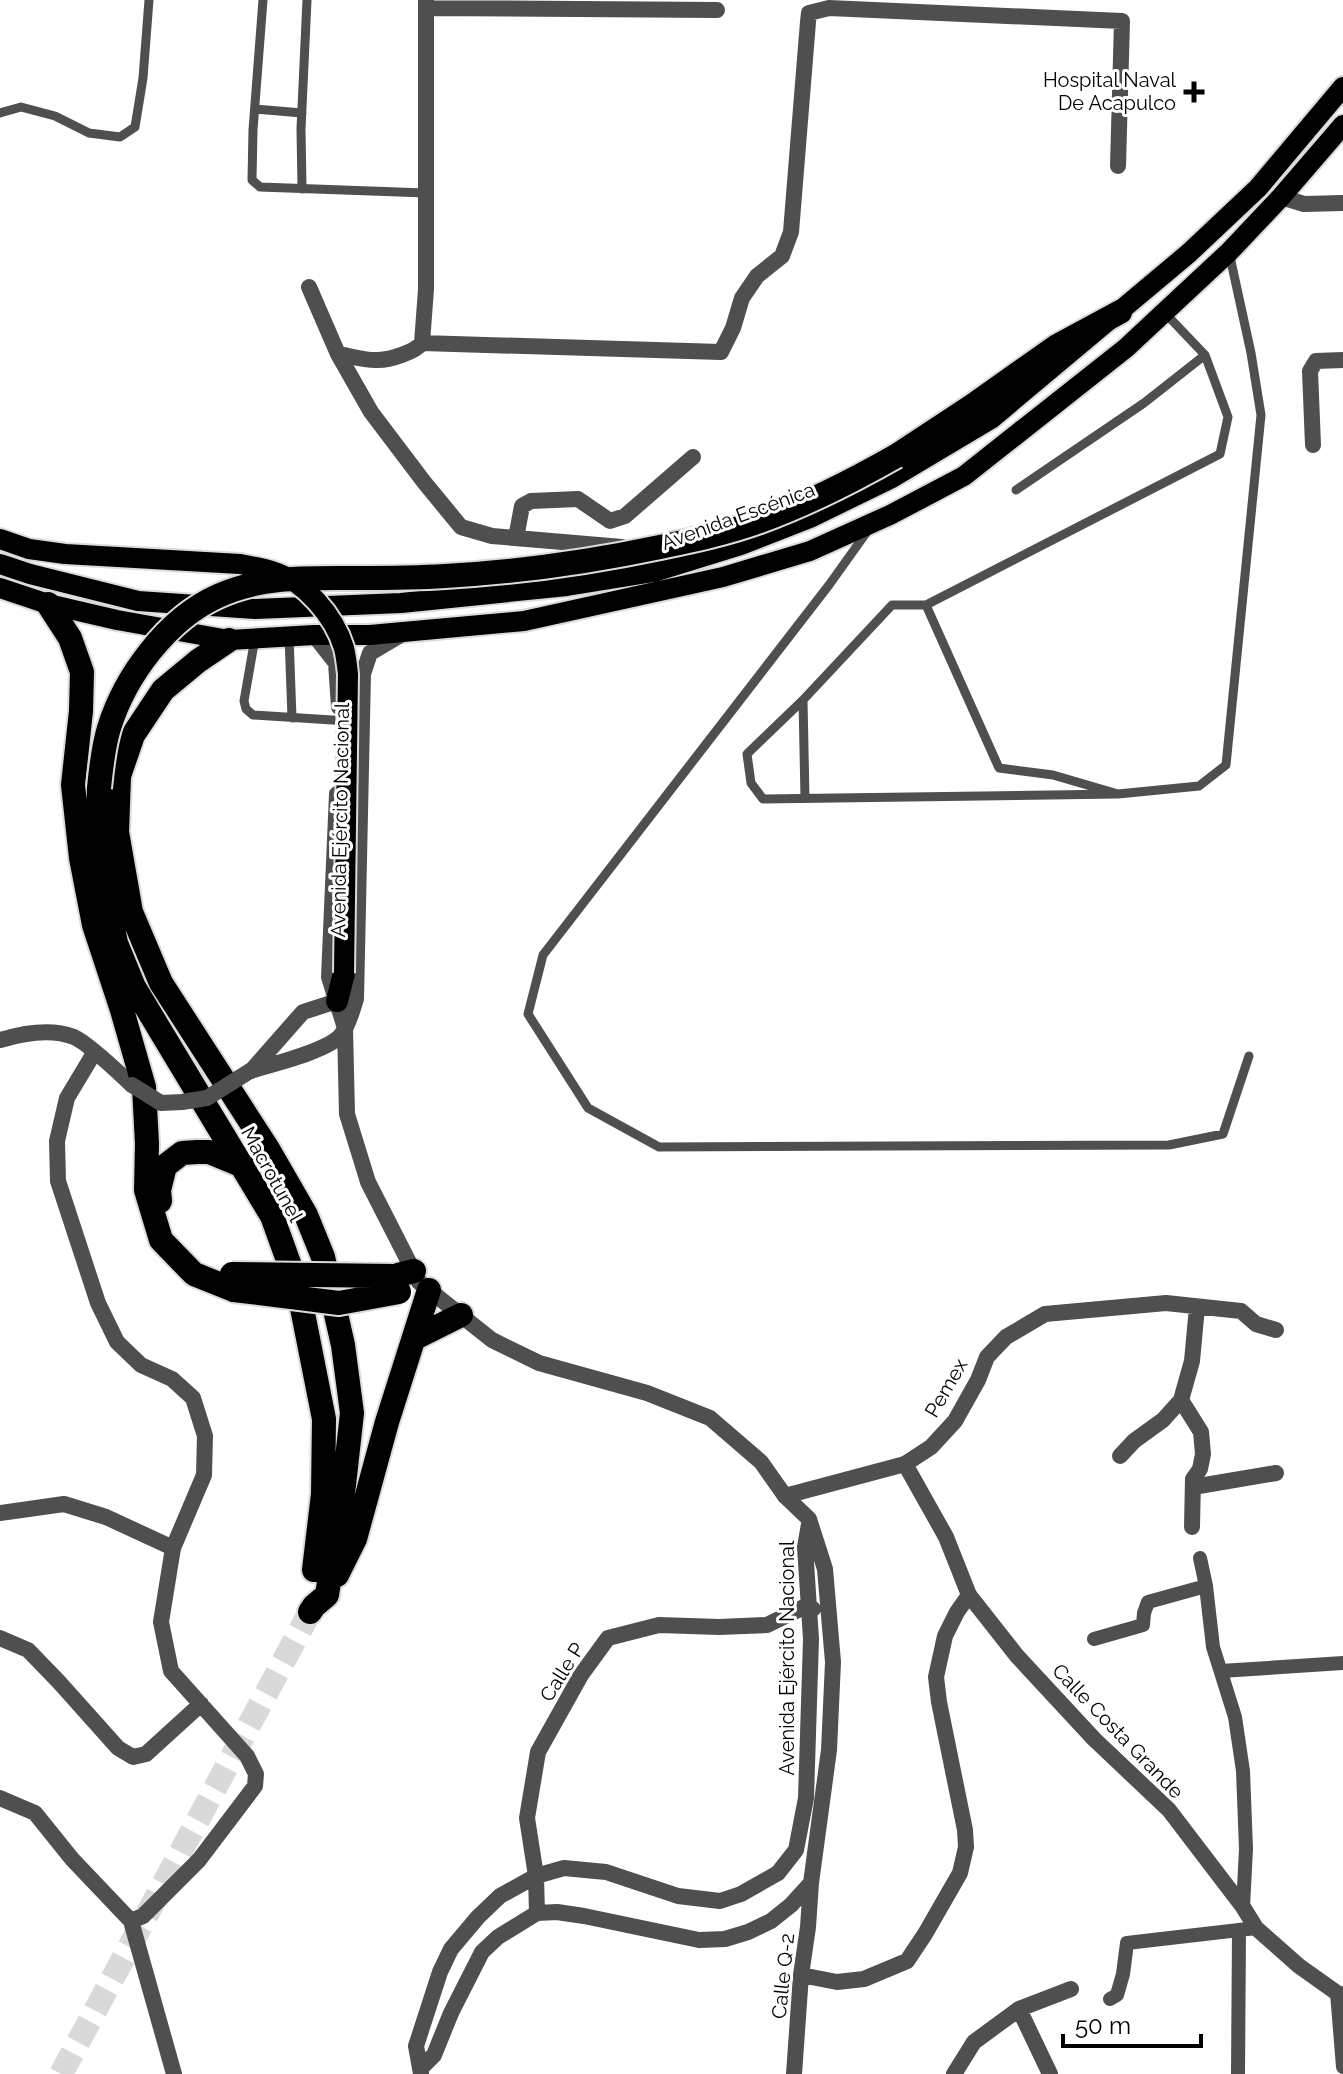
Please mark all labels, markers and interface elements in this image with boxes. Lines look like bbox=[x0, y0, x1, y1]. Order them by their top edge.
place label: Hospital Naval De Acapulco bbox=[1043, 68, 1177, 115]
marker: Hospital Naval De Acapulco bbox=[1183, 81, 1205, 103]
street label: Avenida Escénica bbox=[658, 477, 818, 555]
street label: Avenida Ejército Nacional bbox=[326, 702, 354, 938]
street label: Macrotunel bbox=[236, 1122, 308, 1226]
street label: Pemex bbox=[920, 1354, 972, 1422]
street label: Avenida Ejército Nacional bbox=[775, 1540, 799, 1775]
street label: Calle P bbox=[535, 1638, 589, 1706]
street label: Calle Costa Grande bbox=[1047, 1659, 1189, 1804]
street label: Calle Q-2 bbox=[767, 1932, 799, 2020]
scale bar bbox=[1063, 1998, 1201, 2048]
text: 50 m bbox=[1075, 2011, 1131, 2040]

